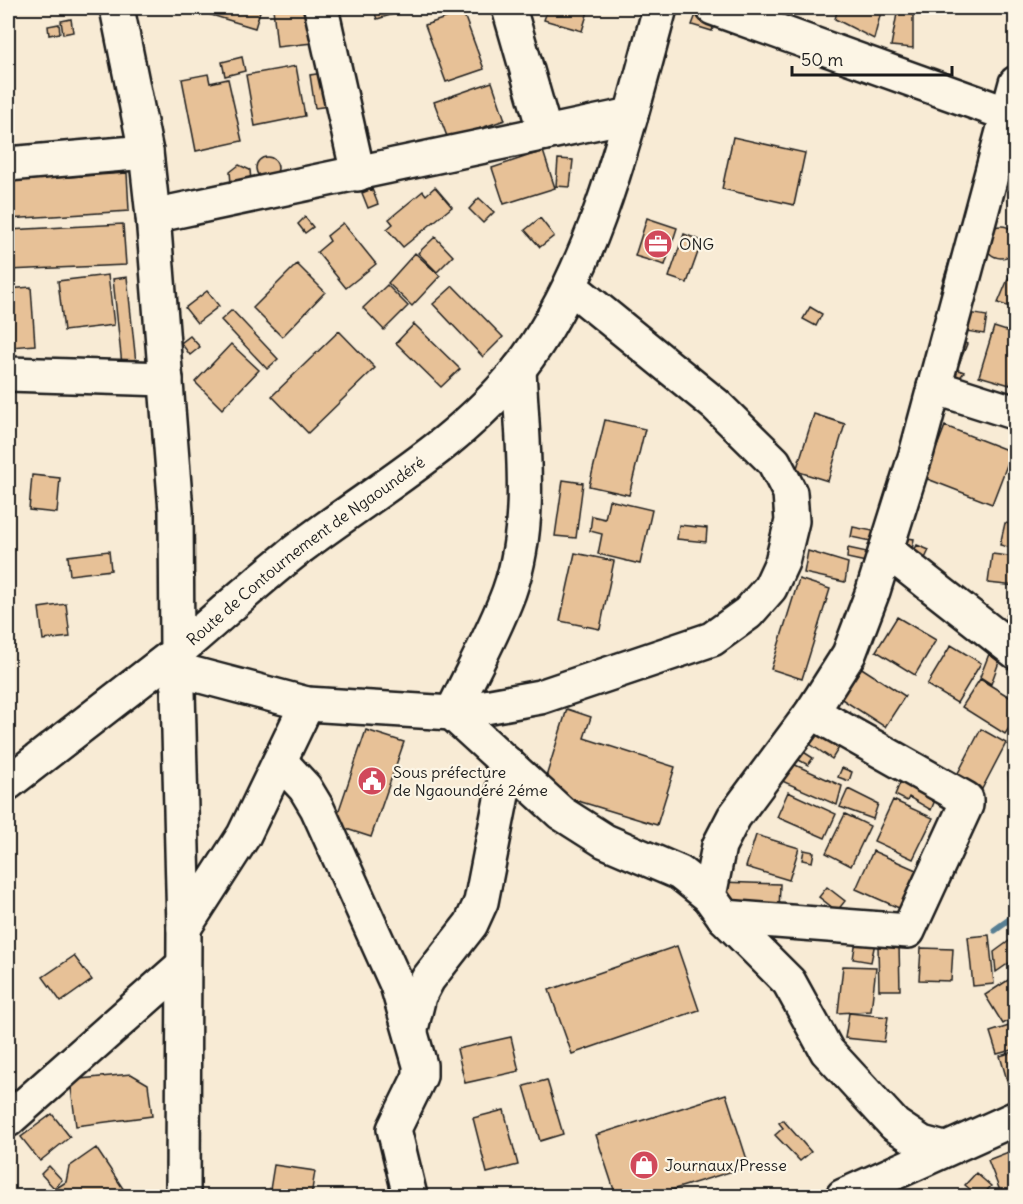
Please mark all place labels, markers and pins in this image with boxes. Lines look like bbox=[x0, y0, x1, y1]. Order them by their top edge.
office icon: ONG bbox=[642, 228, 674, 260]
place label: ONG bbox=[679, 234, 714, 254]
place label: Sous préfecture de Ngaoundéré 2éme bbox=[393, 762, 548, 800]
public building icon: Sous préfecture de Ngaoundéré 2éme bbox=[356, 765, 388, 797]
shop icon: Journaux/Presse bbox=[628, 1149, 660, 1181]
place label: Journaux/Presse bbox=[665, 1155, 787, 1175]

